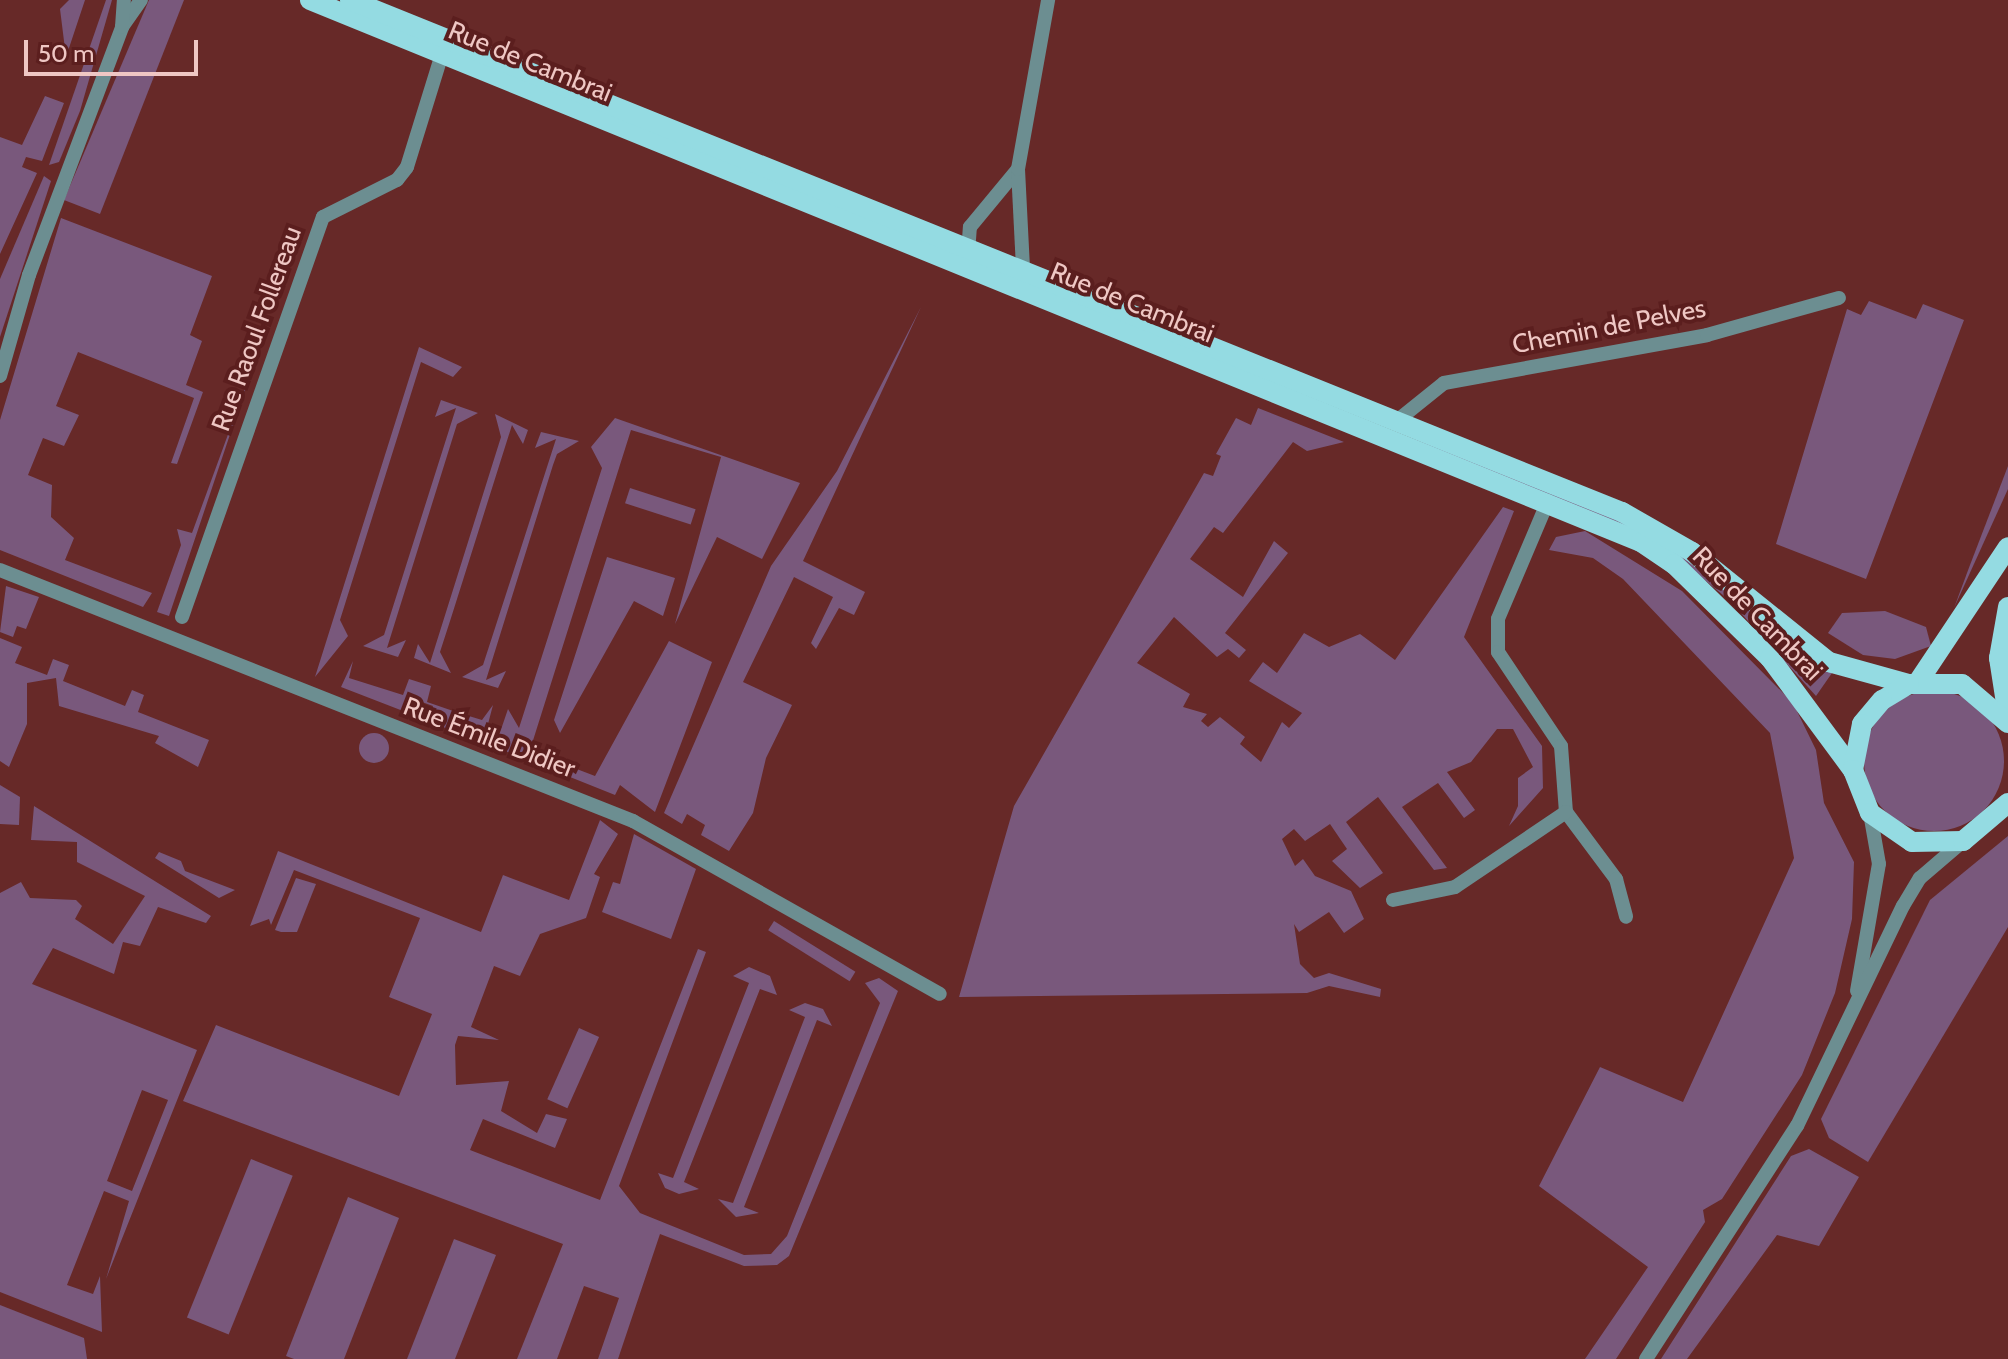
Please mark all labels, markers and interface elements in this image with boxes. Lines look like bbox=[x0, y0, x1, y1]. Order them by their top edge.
street label: Rue de Cambrai bbox=[444, 15, 616, 109]
scale bar bbox=[28, 24, 202, 74]
text: 50 m bbox=[38, 39, 94, 68]
street label: Rue Raoul Follereau bbox=[205, 222, 309, 436]
street label: Rue de Cambrai bbox=[1046, 256, 1218, 350]
street label: Chemin de Pelves bbox=[1510, 293, 1708, 361]
street label: Rue de Cambrai bbox=[1686, 541, 1828, 687]
street label: Rue Émile Didier bbox=[399, 691, 579, 785]

